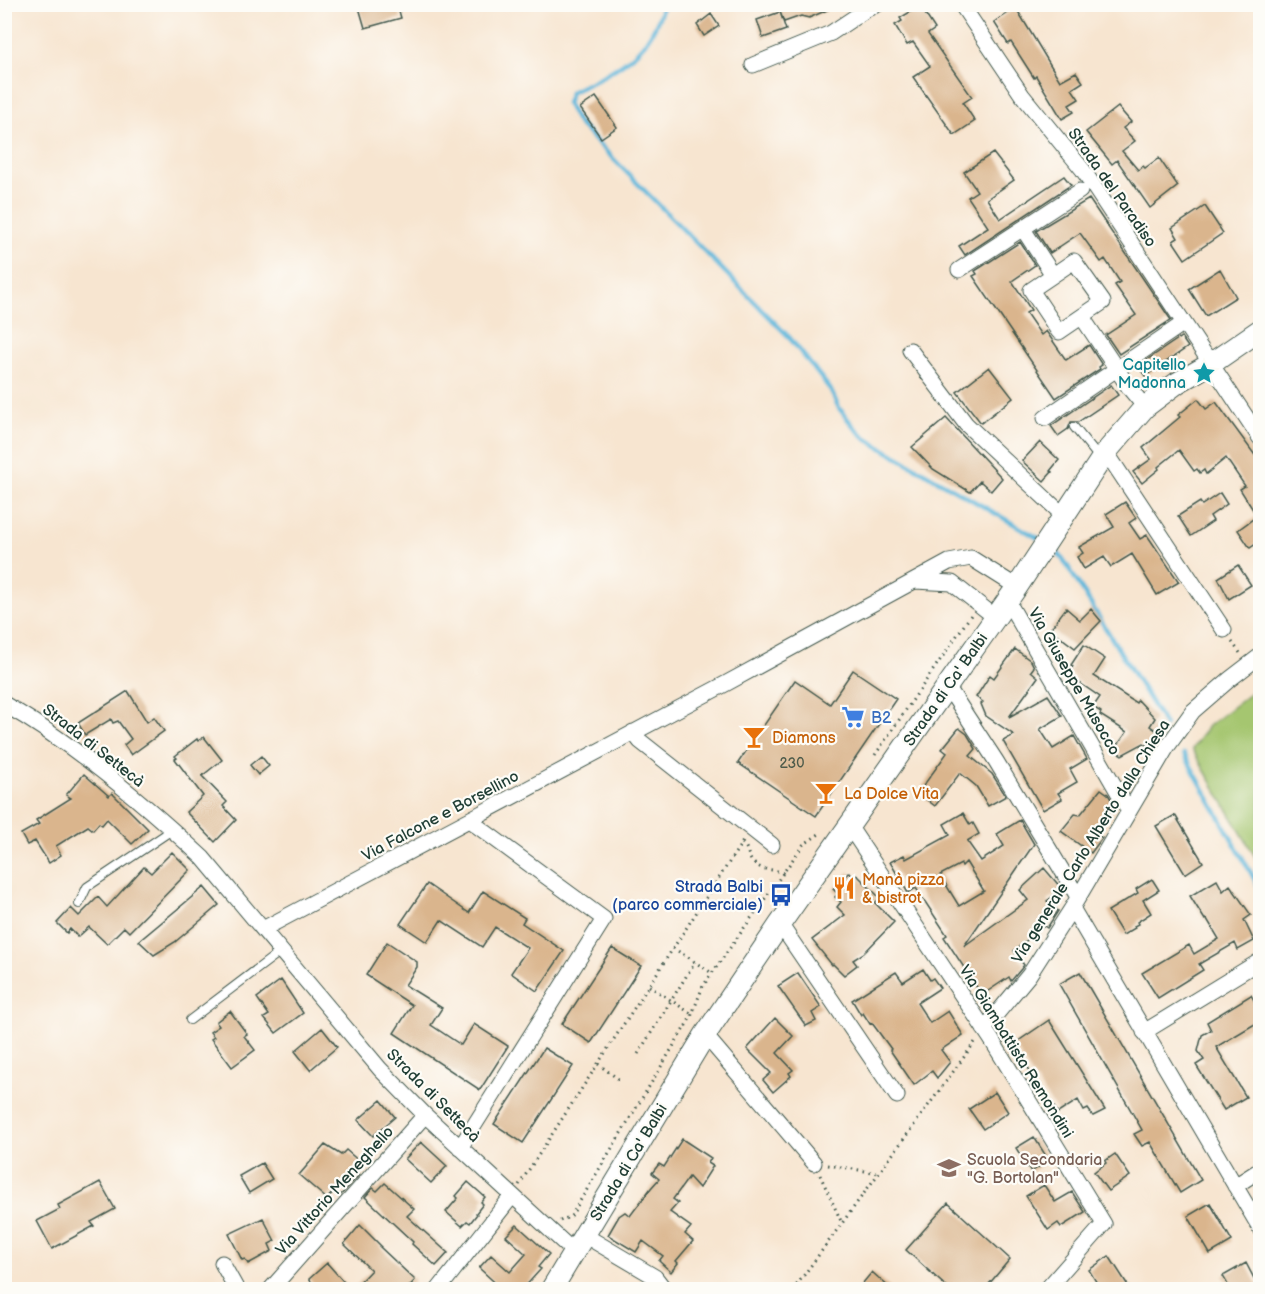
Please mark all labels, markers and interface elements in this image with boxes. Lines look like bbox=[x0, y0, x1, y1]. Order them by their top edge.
street label: Strada del Paradiso bbox=[1064, 125, 1160, 251]
place label: Capitello Madonna bbox=[1118, 356, 1186, 393]
place icon: Capitello Madonna bbox=[1191, 360, 1217, 386]
street label: Via Giuseppe Musocco bbox=[1024, 605, 1124, 759]
street label: Strada di Ca' Balbi bbox=[900, 630, 992, 750]
street label: Strada di Settecà bbox=[38, 700, 148, 792]
supermarket icon: B2 bbox=[840, 704, 866, 730]
place label: B2 bbox=[871, 709, 892, 728]
street label: Via generale Carlo Alberto dalla Chiesa bbox=[1008, 716, 1175, 967]
bar icon: Diamons bbox=[741, 724, 767, 750]
place label: Diamons bbox=[772, 729, 836, 748]
house number: 230 bbox=[780, 755, 804, 772]
street label: Via Falcone e Borsellino bbox=[359, 767, 522, 866]
bar icon: La Dolce Vita bbox=[813, 780, 839, 806]
place label: La Dolce Vita bbox=[844, 785, 939, 804]
place label: Manà pizza & bistrot bbox=[862, 871, 944, 908]
restaurant icon: Manà pizza & bistrot bbox=[831, 875, 857, 901]
place label: Strada Balbi (parco commerciale) bbox=[612, 878, 763, 915]
bus stop icon: Strada Balbi (parco commerciale) bbox=[768, 882, 794, 908]
street label: Via Giambattista Remondini bbox=[955, 962, 1077, 1142]
street label: Strada di Settecà bbox=[382, 1045, 484, 1147]
street label: Strada di Ca' Balbi bbox=[587, 1101, 672, 1225]
street label: Via Vittorio Meneghello bbox=[272, 1123, 398, 1259]
place label: Scuola Secondaria "G. Bortolan" bbox=[967, 1151, 1102, 1188]
school or university icon: Scuola Secondaria "G. Bortolan" bbox=[936, 1155, 962, 1181]

